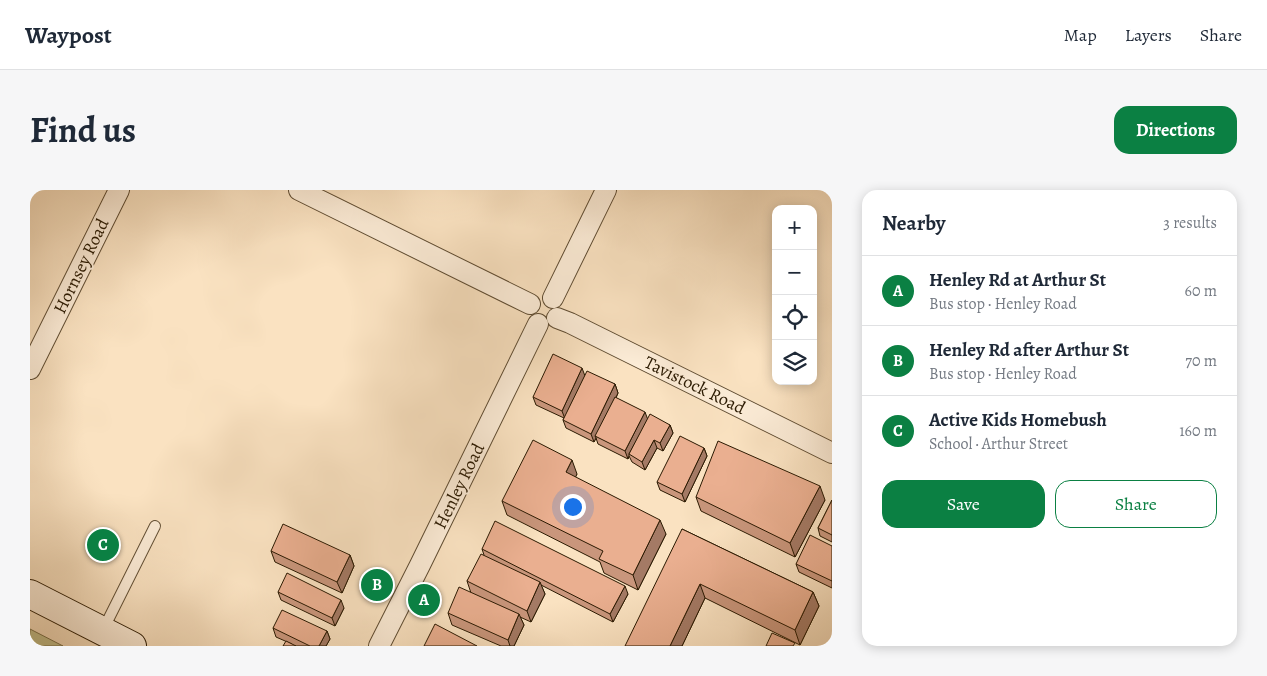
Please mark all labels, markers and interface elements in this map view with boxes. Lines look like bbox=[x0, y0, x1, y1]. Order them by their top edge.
text: Waypost bbox=[25, 19, 112, 51]
text: Map bbox=[1064, 23, 1097, 47]
text: Layers bbox=[1125, 23, 1172, 47]
text: Share bbox=[1200, 23, 1242, 47]
text: Find us bbox=[30, 106, 136, 154]
button: Directions bbox=[1114, 106, 1237, 154]
map controls bbox=[772, 205, 817, 385]
button: + bbox=[772, 205, 817, 250]
text: Nearby bbox=[882, 209, 945, 237]
text: 3 results bbox=[1163, 212, 1217, 234]
street label: Hornsey Road bbox=[48, 214, 115, 318]
button: − bbox=[772, 250, 817, 295]
text: Henley Rd at Arthur St bbox=[929, 267, 1106, 293]
text: A bbox=[893, 280, 903, 302]
text: 60 m bbox=[1185, 280, 1217, 302]
text: Bus stop · Henley Road bbox=[929, 293, 1077, 315]
button: locate bbox=[772, 295, 817, 340]
text: Henley Rd after Arthur St bbox=[929, 337, 1129, 363]
button: layers bbox=[772, 340, 817, 385]
street label: Tavistock Road bbox=[640, 350, 750, 420]
text: B bbox=[893, 350, 903, 372]
text: 70 m bbox=[1185, 350, 1217, 372]
text: Bus stop · Henley Road bbox=[929, 363, 1077, 385]
text: Active Kids Homebush bbox=[929, 407, 1107, 433]
text: C bbox=[893, 420, 903, 442]
text: 160 m bbox=[1179, 420, 1217, 442]
text: School · Arthur Street bbox=[929, 433, 1068, 455]
street label: Henley Road bbox=[428, 439, 490, 533]
button: Save bbox=[882, 480, 1045, 528]
button: Share bbox=[1055, 480, 1217, 528]
your location bbox=[560, 494, 586, 520]
pin: C bbox=[87, 526, 119, 564]
pin: B bbox=[361, 566, 393, 604]
pin: A bbox=[408, 581, 440, 619]

